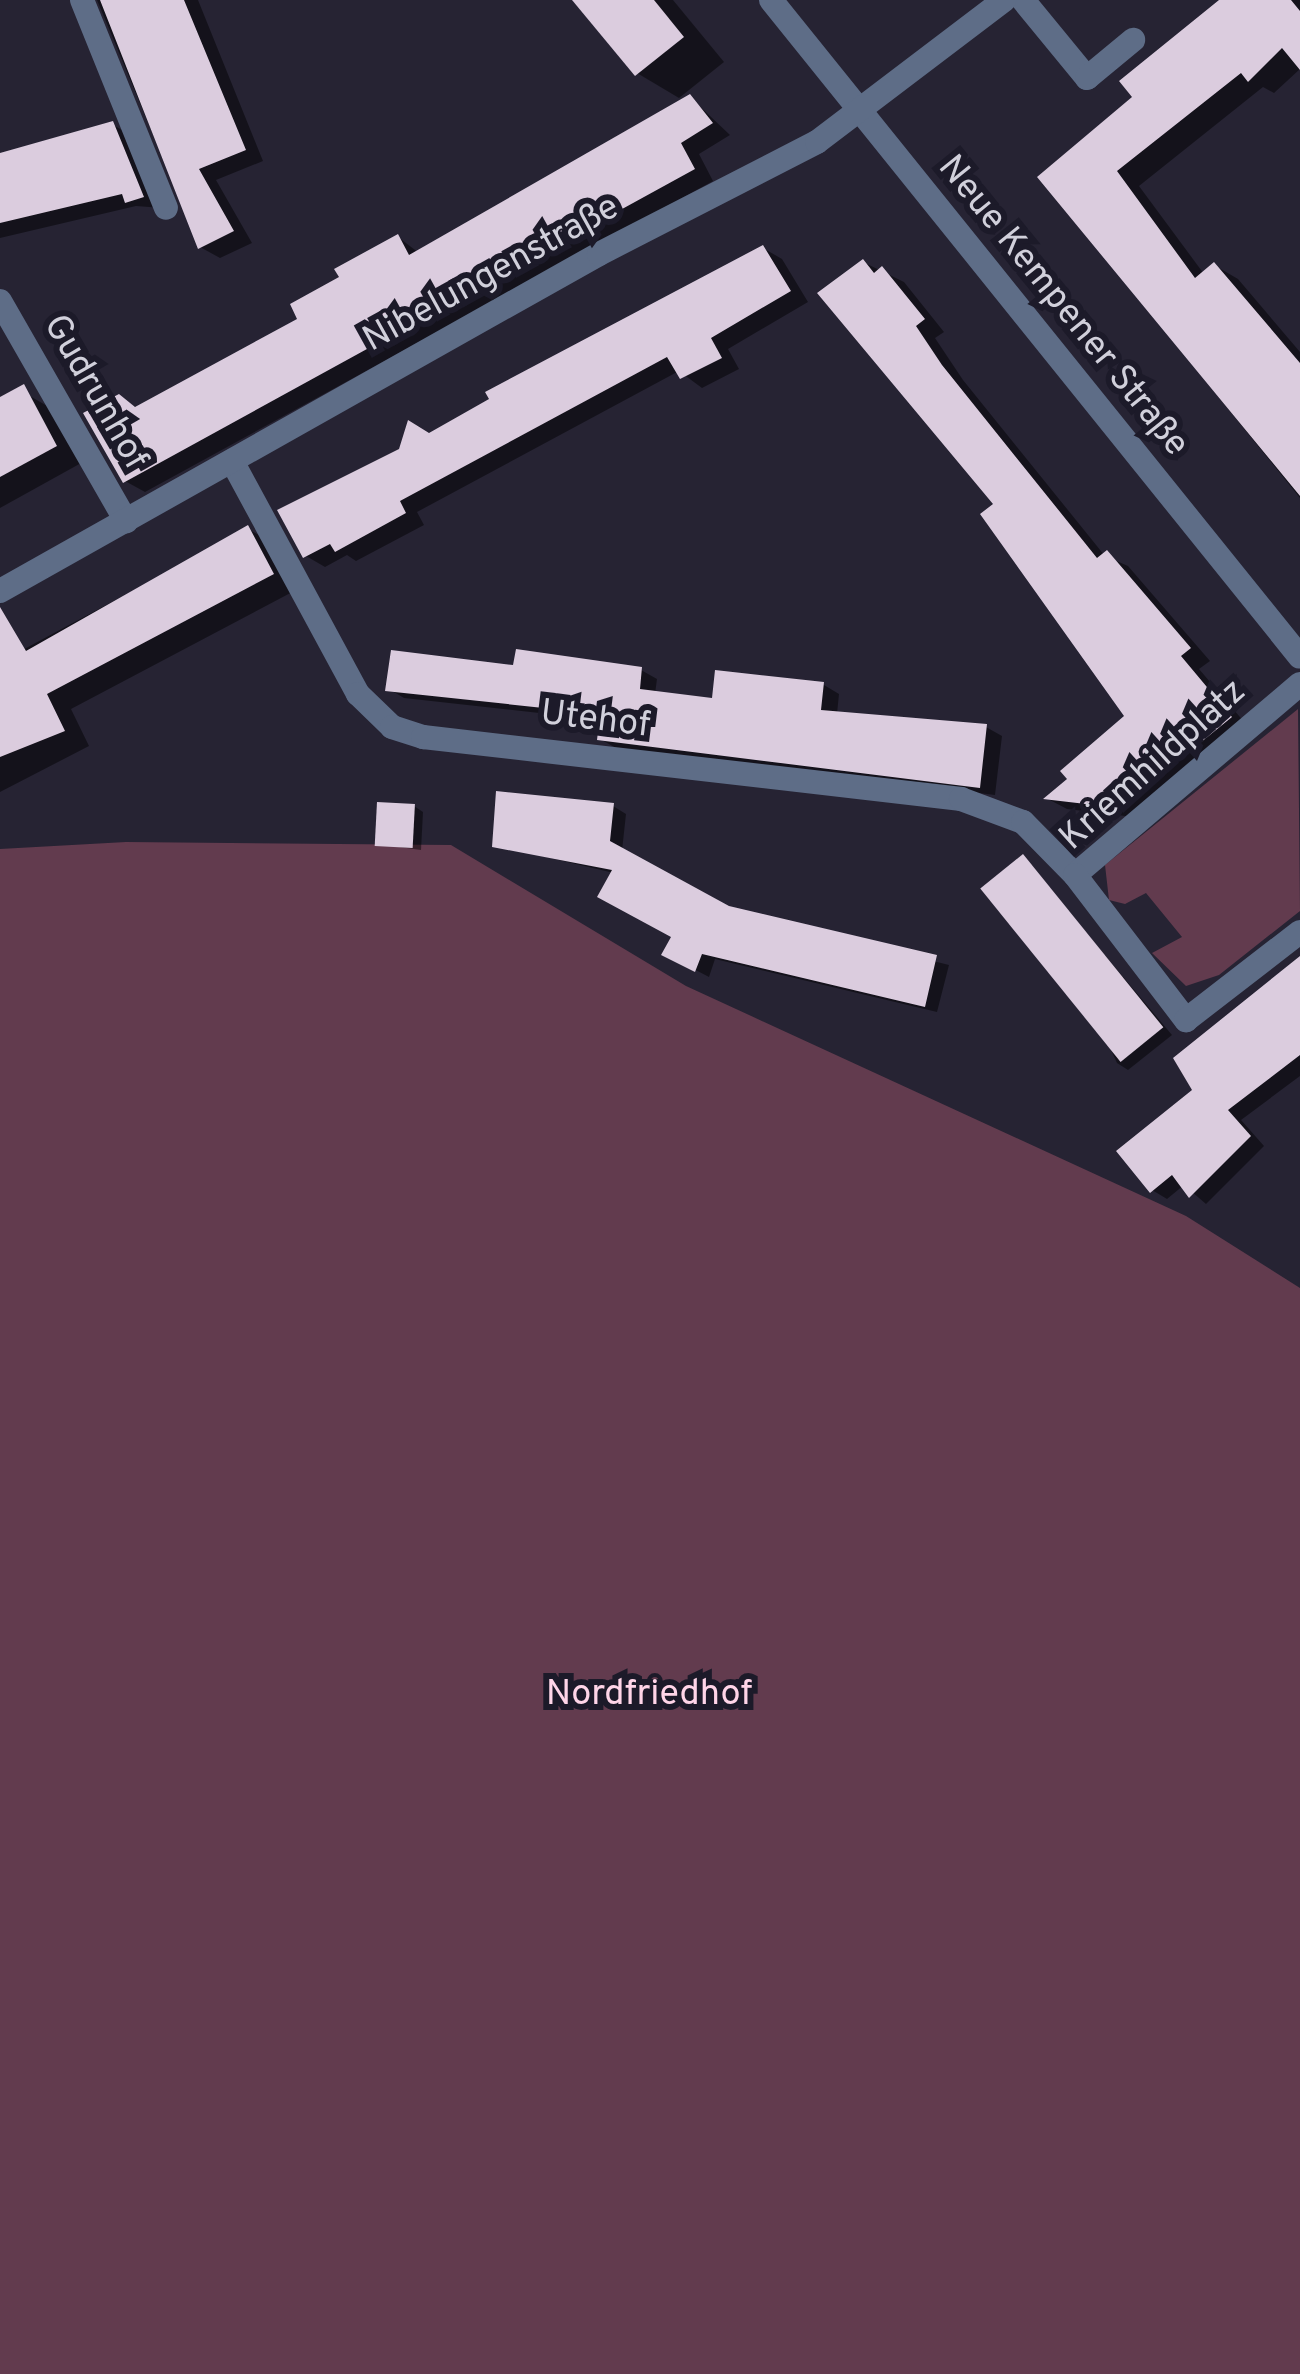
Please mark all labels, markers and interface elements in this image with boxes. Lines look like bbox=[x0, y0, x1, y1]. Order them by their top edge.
street label: Neue Kempener Straße bbox=[927, 148, 1197, 466]
street label: Nibelungenstraße bbox=[357, 187, 627, 363]
street label: Gudrunhof bbox=[32, 308, 156, 478]
street label: Kriemhildplatz bbox=[1052, 671, 1256, 861]
street label: Utehof bbox=[538, 693, 652, 749]
park label: Nordfriedhof bbox=[546, 1674, 752, 1718]

